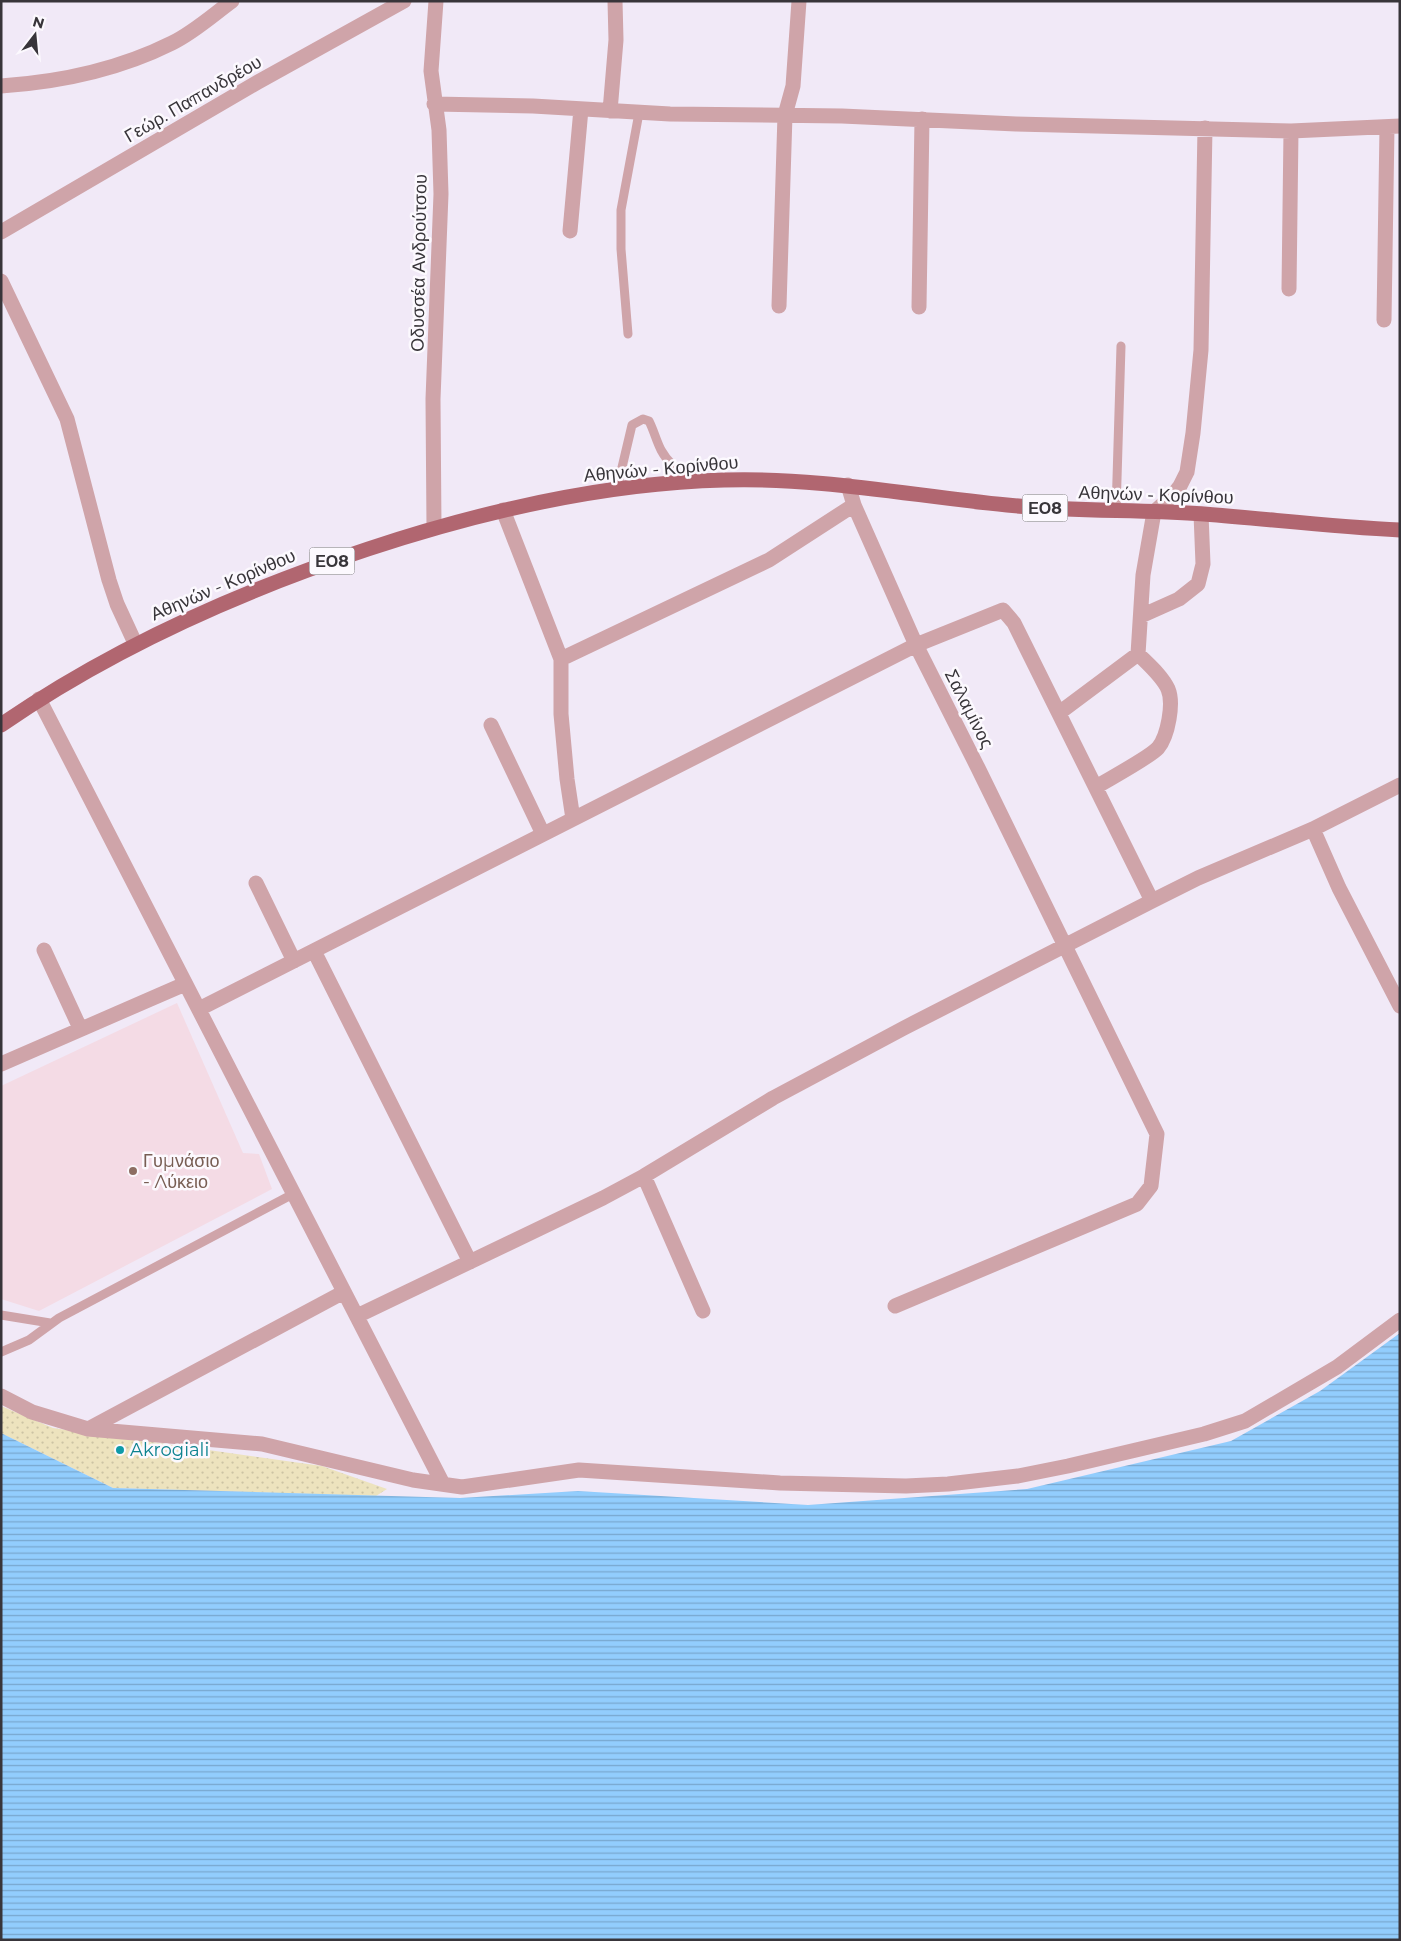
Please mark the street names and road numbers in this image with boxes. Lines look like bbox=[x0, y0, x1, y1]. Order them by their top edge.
street label: Γεώρ. Παπανδρέου bbox=[121, 51, 265, 147]
street label: Οδυσσέα Ανδρούτσου bbox=[406, 174, 432, 352]
street label: Αθηνών - Κορίνθου bbox=[583, 451, 739, 487]
street label: Αθηνών - Κορίνθου bbox=[1078, 481, 1234, 509]
road number: ΕΟ8 bbox=[1022, 494, 1068, 522]
street label: Αθηνών - Κορίνθου bbox=[147, 545, 299, 625]
road number: ΕΟ8 bbox=[310, 548, 354, 574]
street label: Σαλαμίνος bbox=[940, 666, 998, 752]

